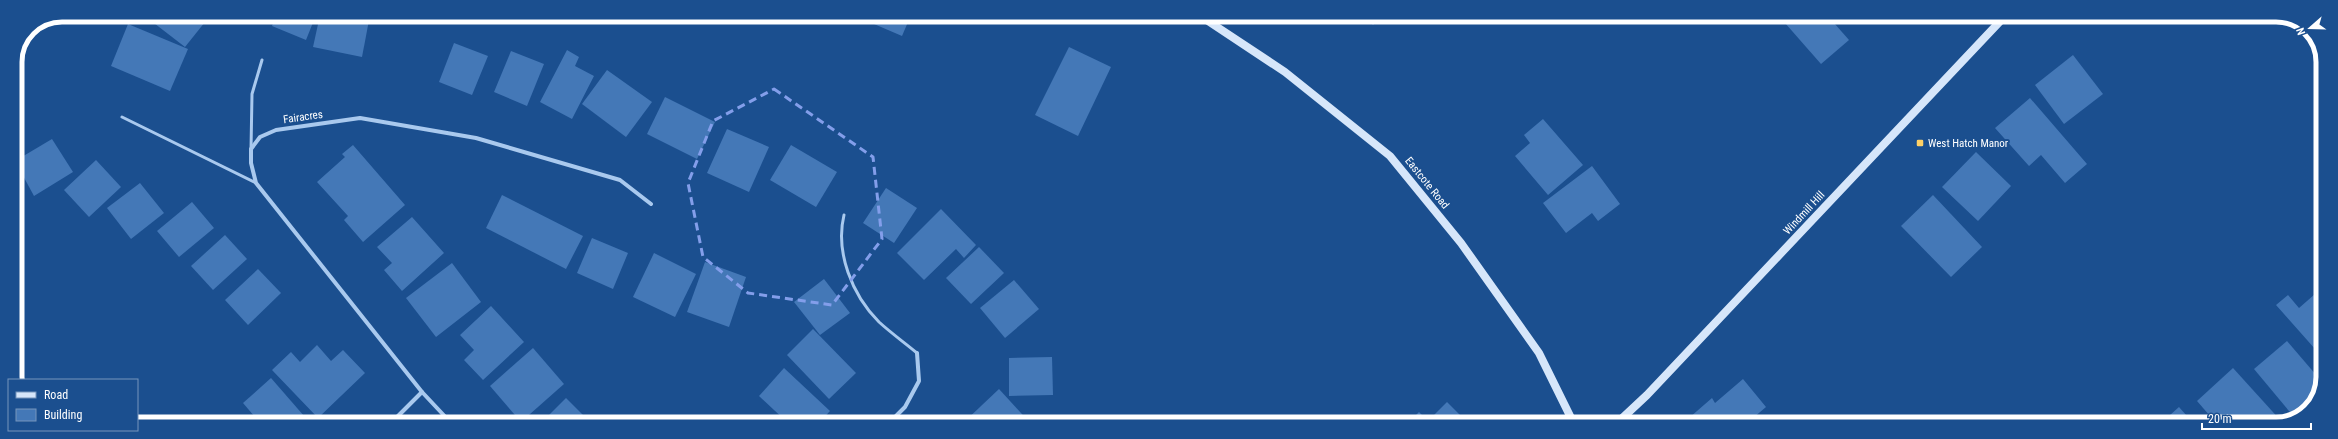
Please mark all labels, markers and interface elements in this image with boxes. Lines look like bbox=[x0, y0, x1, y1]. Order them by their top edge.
north arrow bbox=[2290, 8, 2330, 48]
text: N bbox=[2294, 26, 2308, 37]
street label: Fairacres bbox=[282, 108, 324, 126]
place label: West Hatch Manor bbox=[1928, 137, 2009, 150]
marker: West Hatch Manor bbox=[1915, 138, 1925, 148]
street label: Eastcote Road bbox=[1402, 155, 1452, 211]
street label: Windmill Hill bbox=[1781, 189, 1827, 237]
legend bbox=[8, 379, 138, 431]
text: Road bbox=[44, 388, 68, 402]
scale bar bbox=[2202, 405, 2311, 431]
text: Building bbox=[44, 408, 82, 422]
text: 20 m bbox=[2208, 412, 2232, 426]

